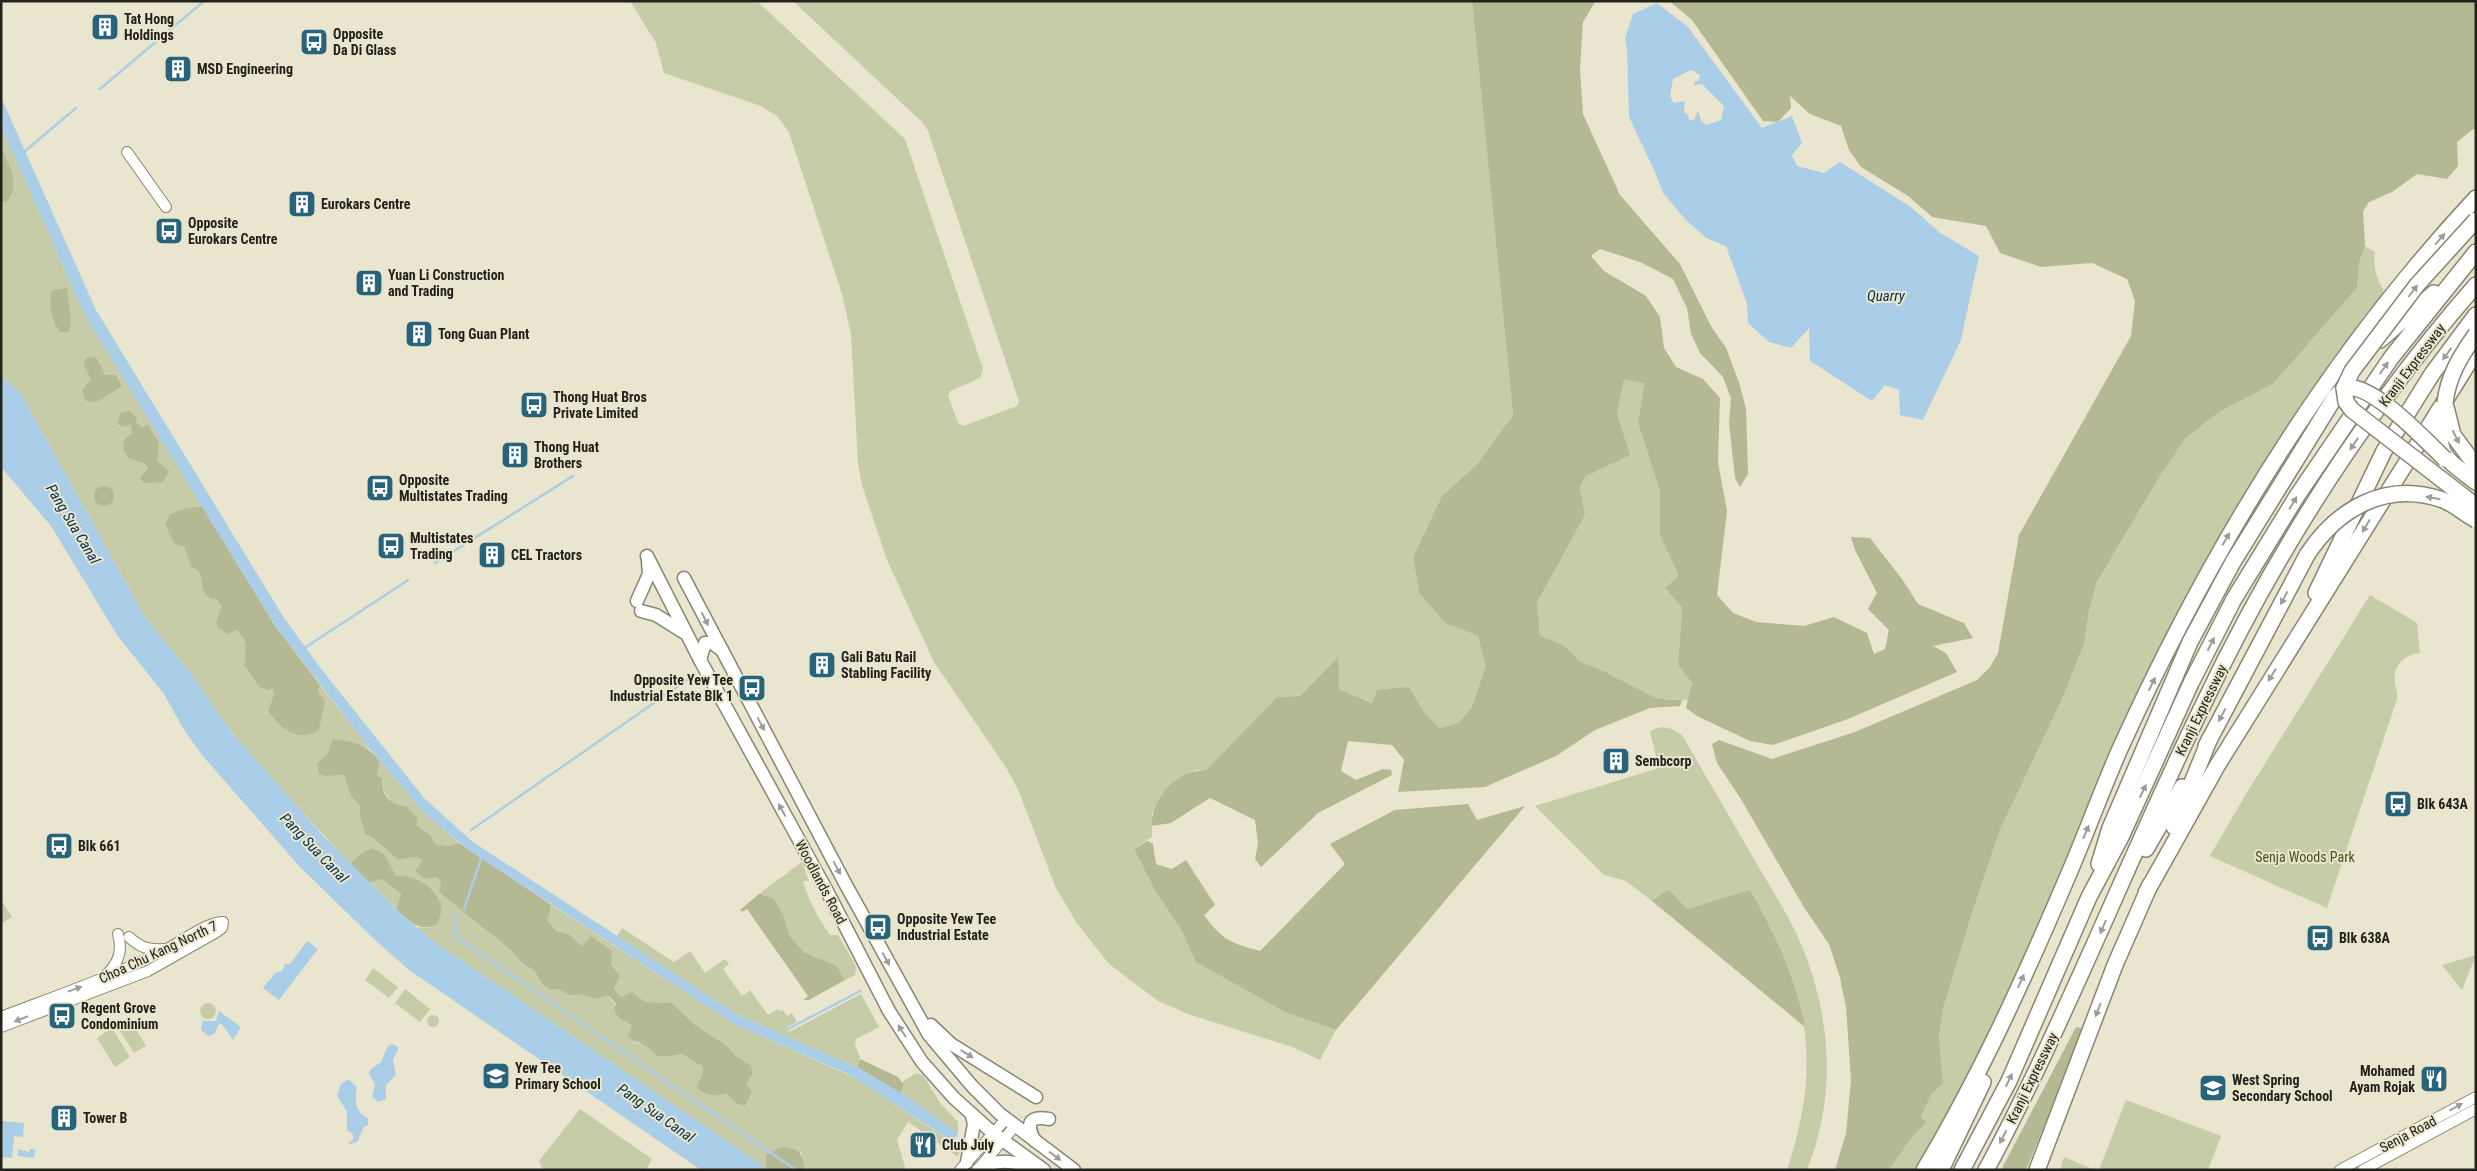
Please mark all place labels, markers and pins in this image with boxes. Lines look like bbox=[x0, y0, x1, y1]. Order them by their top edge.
place label: Tat Hong Holdings bbox=[124, 11, 174, 43]
building icon: Tat Hong Holdings bbox=[90, 12, 120, 42]
place label: Opposite Da Di Glass bbox=[333, 26, 396, 58]
bus stop icon: Opposite Da Di Glass bbox=[299, 27, 329, 57]
building icon: MSD Engineering bbox=[163, 54, 193, 84]
place label: MSD Engineering bbox=[197, 61, 293, 77]
building icon: Eurokars Centre bbox=[287, 189, 317, 219]
place label: Eurokars Centre bbox=[321, 196, 411, 212]
place label: Opposite Eurokars Centre bbox=[188, 215, 278, 247]
bus stop icon: Opposite Eurokars Centre bbox=[154, 216, 184, 246]
place label: Yuan Li Construction and Trading bbox=[388, 267, 505, 299]
building icon: Yuan Li Construction and Trading bbox=[354, 268, 384, 298]
building icon: Tong Guan Plant bbox=[404, 319, 434, 349]
place label: Tong Guan Plant bbox=[438, 326, 529, 342]
place label: Thong Huat Bros Private Limited bbox=[553, 389, 647, 421]
bus stop icon: Thong Huat Bros Private Limited bbox=[519, 390, 549, 420]
place label: Thong Huat Brothers bbox=[534, 439, 599, 471]
building icon: Thong Huat Brothers bbox=[500, 440, 530, 470]
place label: Opposite Multistates Trading bbox=[399, 472, 508, 504]
bus stop icon: Opposite Multistates Trading bbox=[365, 473, 395, 503]
place label: Multistates Trading bbox=[410, 530, 473, 562]
bus stop icon: Multistates Trading bbox=[376, 531, 406, 561]
building icon: CEL Tractors bbox=[477, 540, 507, 570]
place label: CEL Tractors bbox=[511, 547, 582, 563]
place label: Gali Batu Rail Stabling Facility bbox=[841, 649, 932, 681]
building icon: Gali Batu Rail Stabling Facility bbox=[807, 650, 837, 680]
place label: Opposite Yew Tee Industrial Estate Blk 1 bbox=[610, 672, 733, 704]
bus stop icon: Opposite Yew Tee Industrial Estate Blk 1 bbox=[737, 673, 767, 703]
building icon: Sembcorp bbox=[1601, 746, 1631, 776]
place label: Sembcorp bbox=[1635, 753, 1692, 769]
bus stop icon: Blk 643A bbox=[2383, 789, 2413, 819]
place label: Blk 643A bbox=[2417, 796, 2469, 812]
bus stop icon: Blk 661 bbox=[44, 831, 74, 861]
place label: Blk 661 bbox=[78, 838, 121, 854]
place label: Opposite Yew Tee Industrial Estate bbox=[897, 911, 997, 943]
bus stop icon: Opposite Yew Tee Industrial Estate bbox=[863, 912, 893, 942]
bus stop icon: Blk 638A bbox=[2305, 923, 2335, 953]
place label: Blk 638A bbox=[2339, 930, 2391, 946]
place label: Regent Grove Condominium bbox=[81, 1000, 158, 1032]
bus stop icon: Regent Grove Condominium bbox=[47, 1001, 77, 1031]
place label: Yew Tee Primary School bbox=[515, 1060, 601, 1092]
school or university icon: Yew Tee Primary School bbox=[481, 1061, 511, 1091]
place label: Mohamed Ayam Rojak bbox=[2349, 1063, 2415, 1095]
restaurant icon: Mohamed Ayam Rojak bbox=[2419, 1064, 2449, 1094]
place label: West Spring Secondary School bbox=[2232, 1072, 2333, 1104]
school or university icon: West Spring Secondary School bbox=[2198, 1073, 2228, 1103]
building icon: Tower B bbox=[49, 1103, 79, 1133]
place label: Tower B bbox=[83, 1110, 128, 1126]
restaurant icon: Club July bbox=[908, 1130, 938, 1160]
place label: Club July bbox=[942, 1137, 995, 1153]

